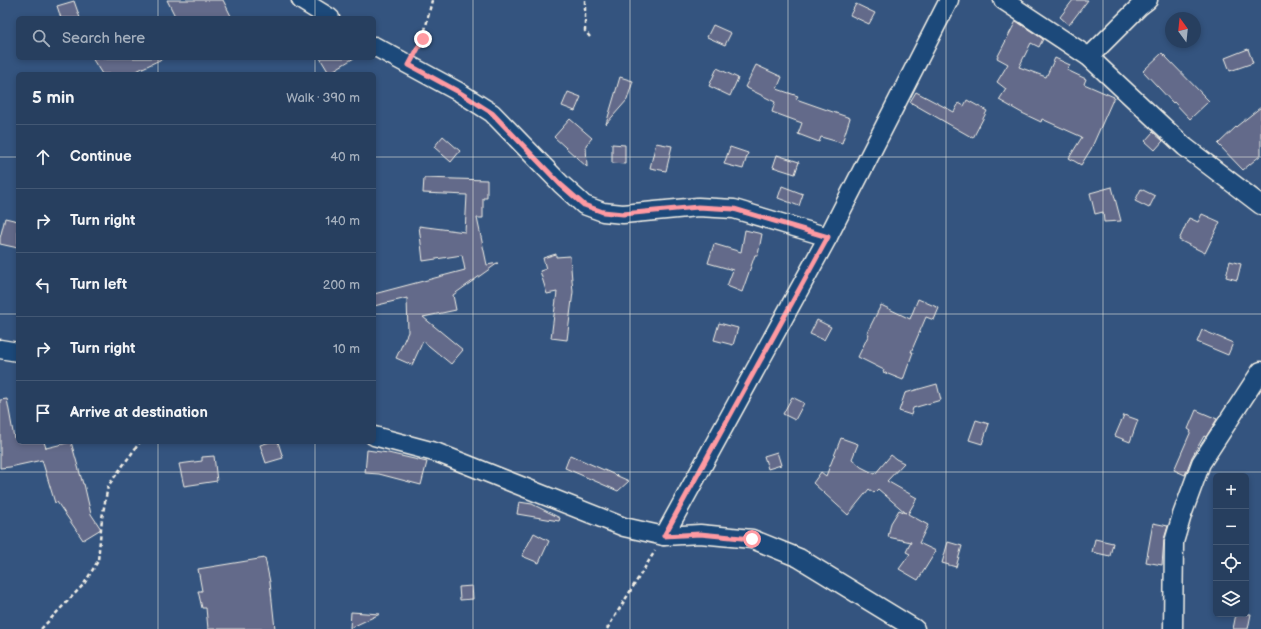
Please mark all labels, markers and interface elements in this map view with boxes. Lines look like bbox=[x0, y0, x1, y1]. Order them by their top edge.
north arrow bbox=[1165, 12, 1201, 48]
search box bbox=[16, 16, 376, 60]
icon: search bbox=[30, 27, 52, 49]
text: Search here bbox=[62, 29, 145, 48]
route end bbox=[414, 30, 432, 48]
text: 5 min bbox=[32, 88, 75, 108]
text: Walk · 390 m bbox=[286, 90, 360, 106]
icon: ahead bbox=[32, 146, 54, 168]
text: Continue bbox=[70, 147, 132, 166]
text: 40 m bbox=[330, 149, 360, 165]
icon: right bbox=[32, 210, 54, 232]
text: Turn right bbox=[70, 211, 135, 230]
text: 140 m bbox=[325, 213, 360, 229]
icon: left bbox=[32, 274, 54, 296]
text: Turn left bbox=[70, 275, 127, 294]
text: 200 m bbox=[323, 277, 360, 293]
icon: right bbox=[32, 338, 54, 360]
text: Turn right bbox=[70, 339, 135, 358]
text: 10 m bbox=[333, 341, 360, 357]
icon: arrive bbox=[32, 402, 54, 424]
text: Arrive at destination bbox=[70, 403, 208, 422]
map controls bbox=[1213, 473, 1249, 617]
button: + bbox=[1213, 473, 1249, 509]
button: − bbox=[1213, 509, 1249, 545]
route start bbox=[743, 530, 761, 548]
button: locate bbox=[1213, 545, 1249, 581]
button: layers bbox=[1213, 581, 1249, 617]

